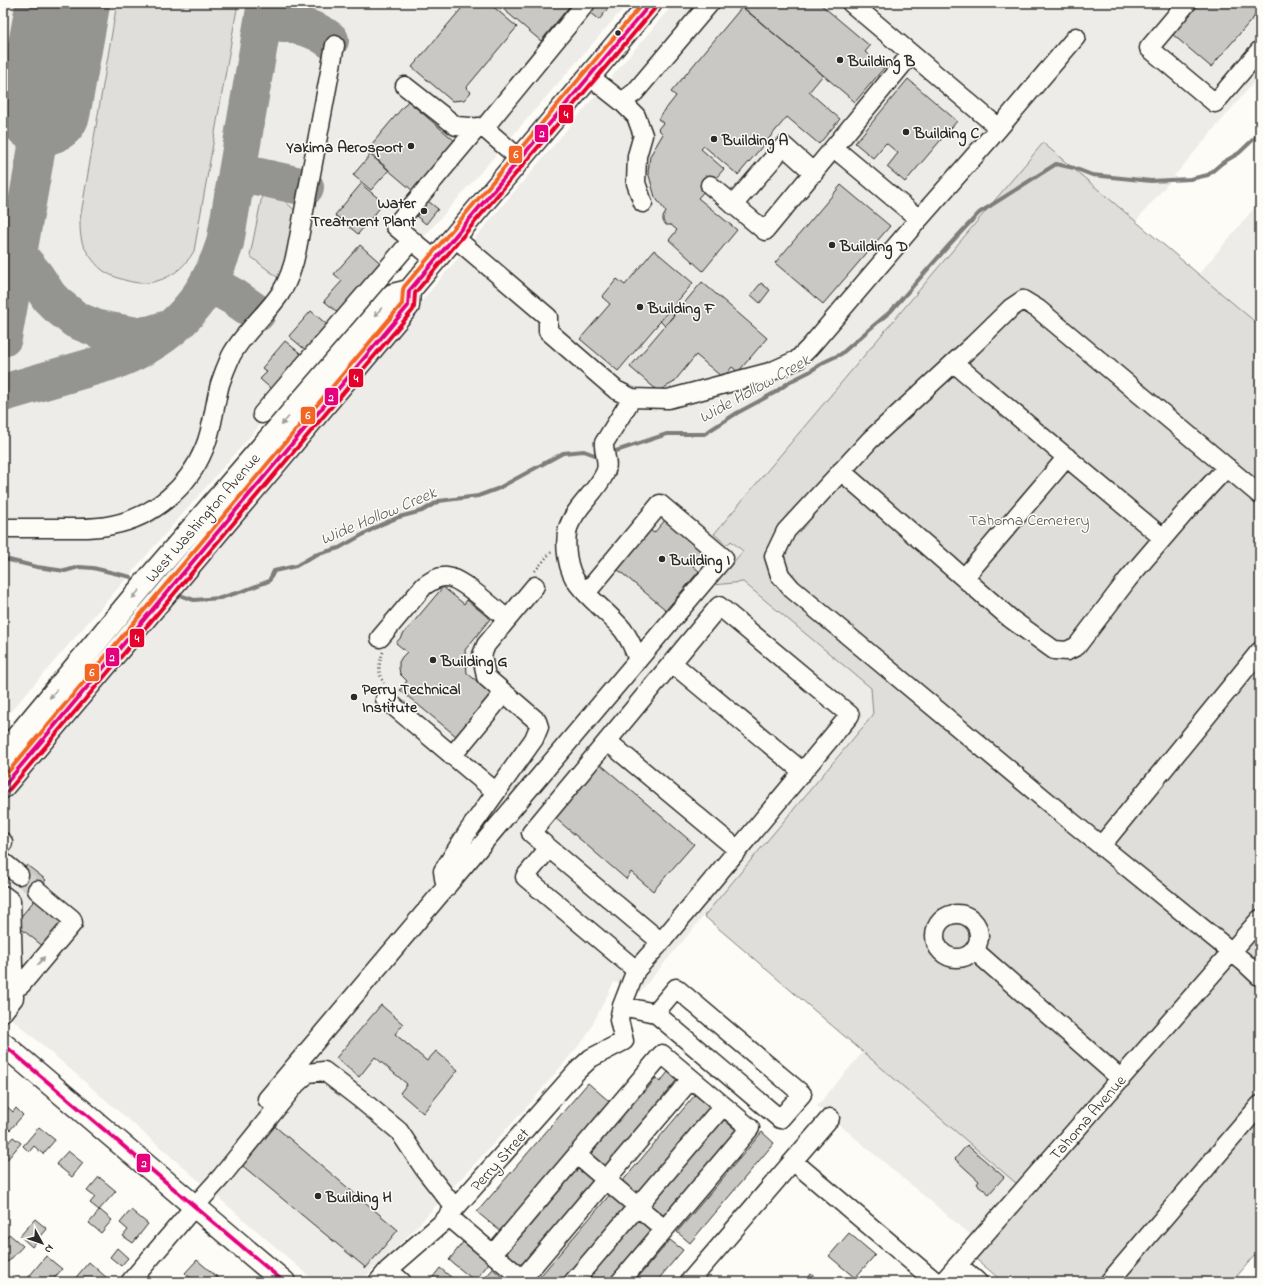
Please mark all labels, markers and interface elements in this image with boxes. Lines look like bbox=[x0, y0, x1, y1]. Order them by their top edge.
unlabelled marker bbox=[613, 28, 623, 38]
place label: Building B bbox=[847, 50, 915, 75]
marker: Building B bbox=[835, 55, 845, 65]
line badge: 4 bbox=[558, 104, 574, 124]
text: 4 bbox=[563, 107, 569, 123]
place label: Building C bbox=[913, 122, 979, 147]
line badge: 2 bbox=[534, 124, 549, 143]
text: 2 bbox=[538, 126, 545, 142]
marker: Building C bbox=[901, 127, 911, 137]
place label: Building A bbox=[721, 129, 788, 154]
marker: Building A bbox=[709, 134, 719, 144]
place label: Yakima Aerosport bbox=[285, 136, 404, 160]
marker: Yakima Aerosport bbox=[406, 141, 416, 151]
line badge: 6 bbox=[508, 145, 523, 164]
text: 6 bbox=[513, 147, 519, 163]
place label: Water Treatment Plant bbox=[311, 192, 417, 234]
marker: Water Treatment Plant bbox=[419, 206, 429, 216]
place label: Building D bbox=[839, 235, 908, 260]
marker: Building D bbox=[827, 240, 837, 250]
place label: Building F bbox=[647, 297, 715, 322]
marker: Building F bbox=[635, 302, 645, 312]
one-way arrow bbox=[374, 306, 383, 317]
water label: Wide Hollow Creek bbox=[694, 348, 816, 430]
line badge: 4 bbox=[348, 368, 364, 388]
text: 4 bbox=[353, 371, 359, 387]
line badge: 2 bbox=[324, 387, 339, 406]
text: 2 bbox=[327, 390, 334, 406]
line badge: 6 bbox=[300, 406, 316, 425]
text: 6 bbox=[305, 408, 311, 424]
one-way arrow bbox=[280, 416, 289, 426]
street label: West Washington Avenue bbox=[140, 447, 267, 589]
water label: Wide Hollow Creek bbox=[317, 480, 442, 552]
park label: Tahoma Cemetery bbox=[969, 509, 1089, 533]
place label: Building I bbox=[669, 549, 730, 574]
marker: Building I bbox=[657, 554, 667, 564]
one-way arrow bbox=[132, 589, 141, 600]
line badge: 4 bbox=[129, 628, 145, 648]
text: 4 bbox=[134, 631, 140, 647]
line badge: 2 bbox=[105, 647, 120, 667]
text: 2 bbox=[108, 650, 115, 666]
place label: Building G bbox=[440, 650, 507, 675]
marker: Building G bbox=[428, 655, 438, 665]
line badge: 6 bbox=[84, 663, 100, 682]
text: 6 bbox=[89, 665, 95, 681]
place label: Perry Technical Institute bbox=[362, 678, 461, 720]
one-way arrow bbox=[49, 689, 58, 700]
marker: Perry Technical Institute bbox=[349, 692, 359, 702]
one-way arrow bbox=[37, 956, 46, 966]
street label: Tahoma Avenue bbox=[1044, 1070, 1133, 1166]
street label: Perry Street bbox=[465, 1123, 536, 1198]
line badge: 2 bbox=[136, 1153, 151, 1173]
text: 2 bbox=[140, 1156, 147, 1172]
place label: Building H bbox=[325, 1186, 392, 1211]
marker: Building H bbox=[313, 1191, 323, 1201]
north arrow bbox=[22, 1223, 62, 1263]
text: N bbox=[40, 1241, 57, 1257]

